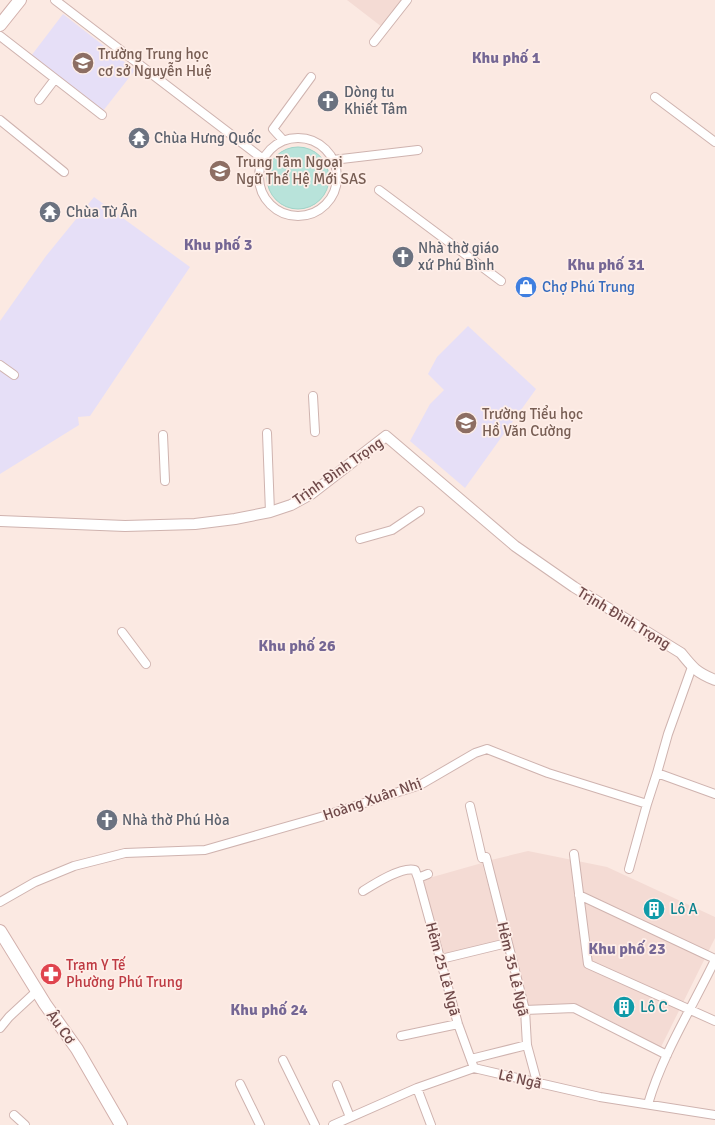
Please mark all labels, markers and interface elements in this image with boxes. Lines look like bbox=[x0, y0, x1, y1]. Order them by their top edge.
place label: Trường Trung học cơ sở Nguyễn Huệ bbox=[98, 45, 212, 80]
district label: Khu phố 1 bbox=[472, 48, 541, 68]
school or university icon: Trường Trung học cơ sở Nguyễn Huệ bbox=[70, 50, 96, 76]
place label: Dòng tu Khiết Tâm bbox=[344, 83, 407, 118]
church icon: Dòng tu Khiết Tâm bbox=[315, 88, 341, 114]
temple icon: Chùa Hưng Quốc bbox=[126, 125, 152, 151]
place label: Chùa Hưng Quốc bbox=[154, 129, 261, 147]
place label: Trung Tâm Ngoại Ngữ Thế Hệ Mới SAS bbox=[236, 153, 366, 188]
school or university icon: Trung Tâm Ngoại Ngữ Thế Hệ Mới SAS bbox=[207, 158, 233, 184]
temple icon: Chùa Từ Ân bbox=[37, 199, 63, 225]
place label: Chùa Từ Ân bbox=[66, 203, 138, 221]
district label: Khu phố 3 bbox=[184, 235, 252, 255]
place label: Nhà thờ giáo xứ Phú Bình bbox=[418, 239, 499, 274]
church icon: Nhà thờ giáo xứ Phú Bình bbox=[390, 244, 416, 270]
district label: Khu phố 31 bbox=[567, 255, 645, 275]
shop icon: Chợ Phú Trung bbox=[513, 274, 539, 300]
place label: Chợ Phú Trung bbox=[542, 278, 635, 296]
place label: Trường Tiểu học Hồ Văn Cường bbox=[482, 405, 583, 440]
school or university icon: Trường Tiểu học Hồ Văn Cường bbox=[453, 410, 479, 436]
street label: Trịnh Đình Trọng bbox=[290, 433, 386, 509]
street label: Trịnh Đình Trọng bbox=[574, 583, 674, 653]
district label: Khu phố 26 bbox=[258, 636, 336, 656]
street label: Hoàng Xuân Nhị bbox=[320, 774, 424, 824]
church icon: Nhà thờ Phú Hòa bbox=[94, 807, 120, 833]
place label: Nhà thờ Phú Hòa bbox=[122, 811, 230, 829]
building icon: Lô A bbox=[641, 896, 667, 922]
place label: Lô A bbox=[670, 900, 698, 918]
street label: Hẻm 25 Lê Ngã bbox=[422, 920, 464, 1018]
street label: Hẻm 35 Lê Ngã bbox=[493, 920, 533, 1018]
district label: Khu phố 23 bbox=[588, 939, 666, 959]
place label: Trạm Y Tế Phường Phú Trung bbox=[66, 956, 183, 991]
pharmacy icon: Trạm Y Tế Phường Phú Trung bbox=[38, 961, 64, 987]
building icon: Lô C bbox=[611, 994, 637, 1020]
place label: Lô C bbox=[640, 998, 668, 1016]
district label: Khu phố 24 bbox=[230, 1000, 308, 1020]
street label: Âu Cơ bbox=[43, 1007, 79, 1048]
street label: Lê Ngã bbox=[497, 1065, 543, 1093]

